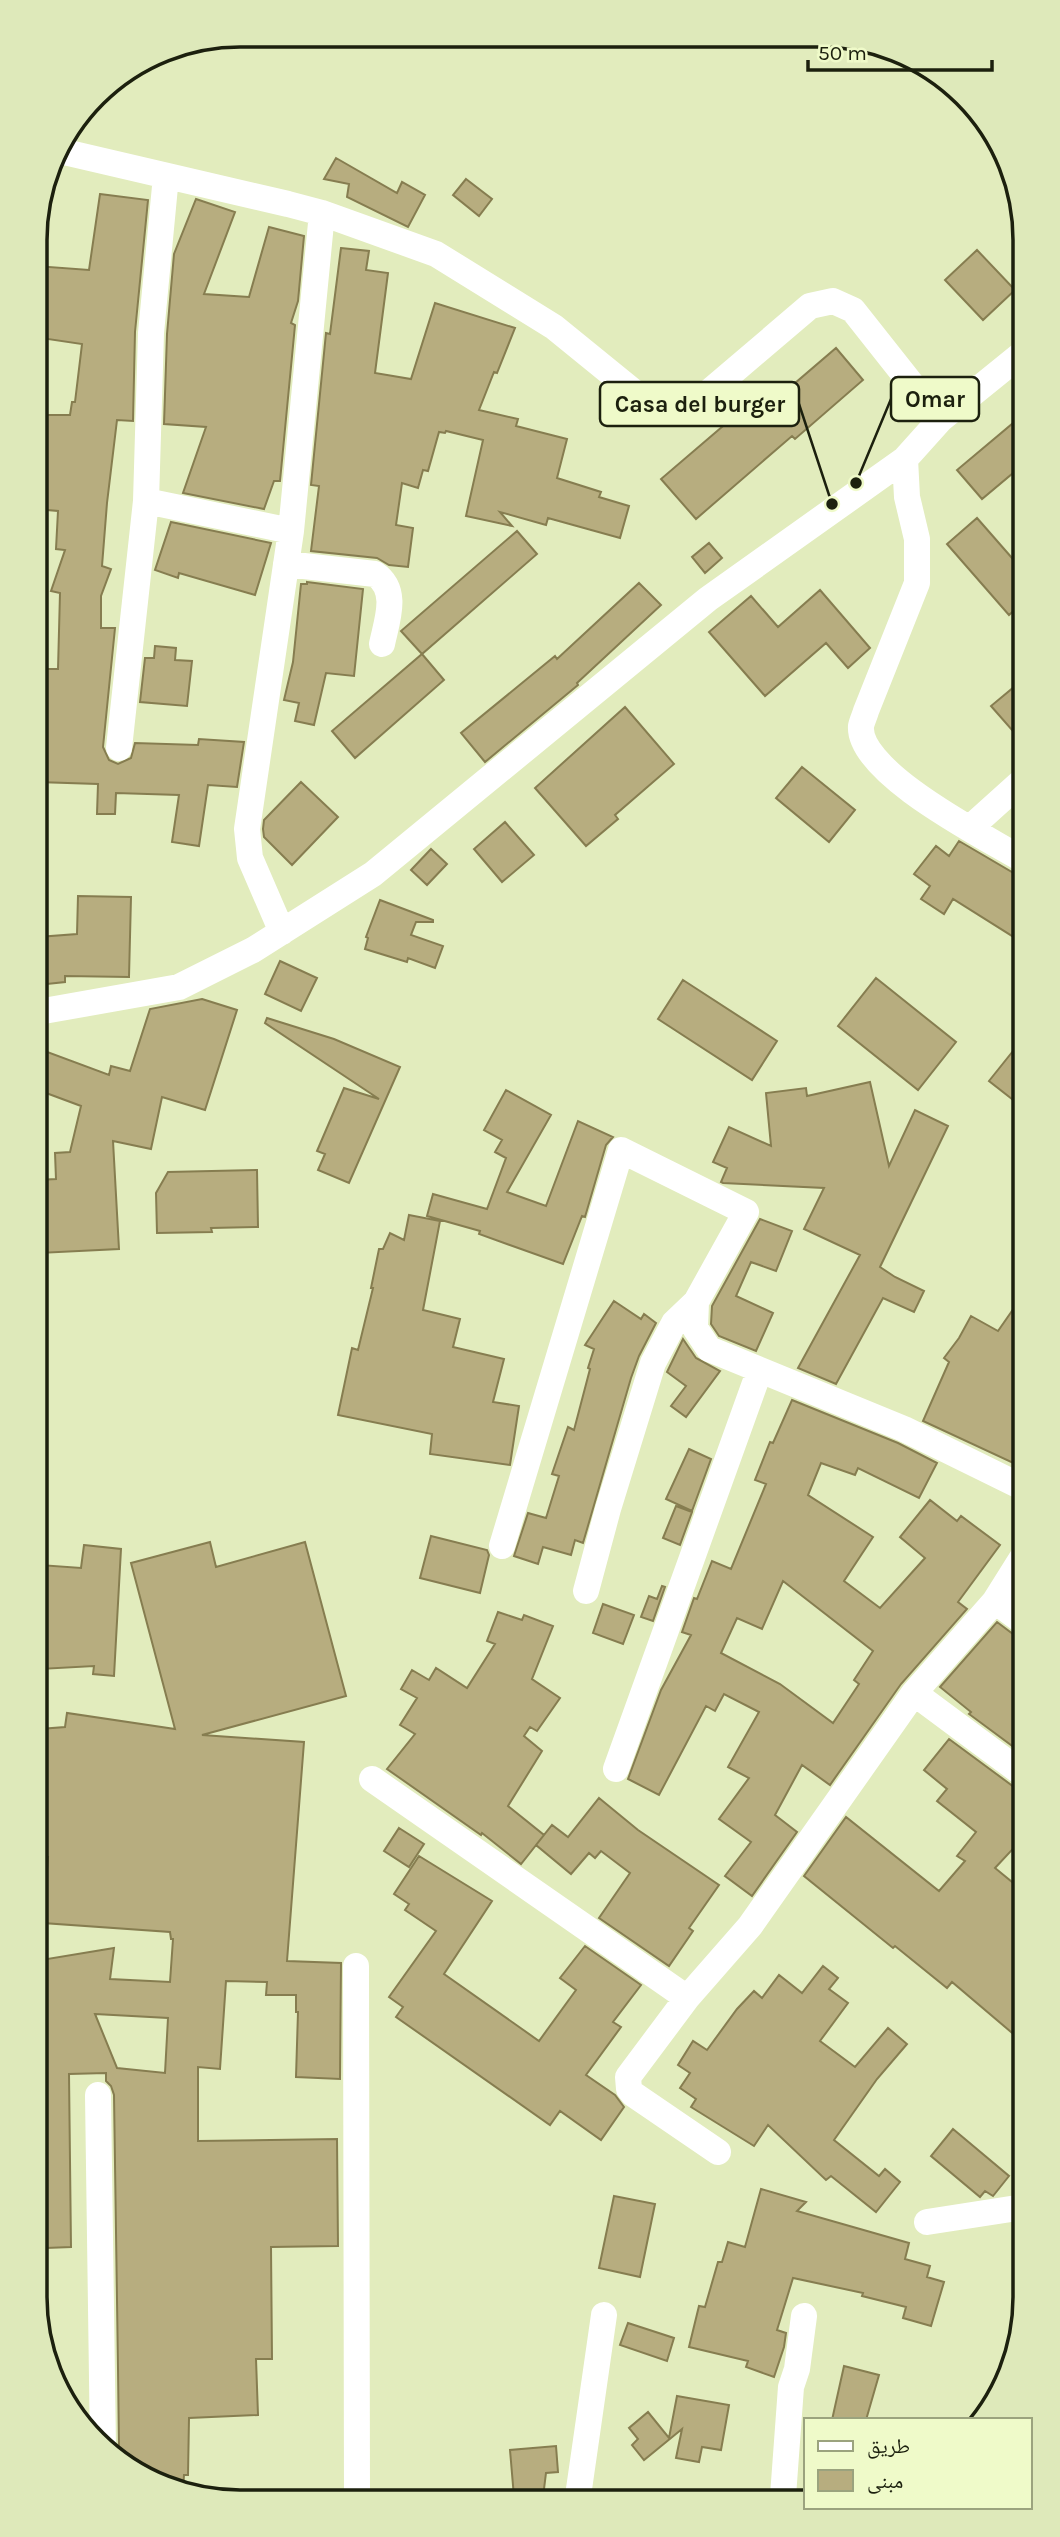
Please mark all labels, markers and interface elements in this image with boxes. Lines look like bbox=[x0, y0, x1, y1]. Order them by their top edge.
scale bar bbox=[808, 28, 992, 72]
text: 50 m bbox=[818, 41, 867, 65]
callout: Omar bbox=[891, 377, 979, 421]
callout: Casa del burger bbox=[600, 382, 799, 426]
text: Omar bbox=[905, 386, 965, 413]
text: Casa del burger bbox=[615, 391, 785, 418]
legend bbox=[804, 2418, 1032, 2509]
text: طريق bbox=[867, 2434, 910, 2459]
text: مبنى bbox=[867, 2469, 903, 2494]

